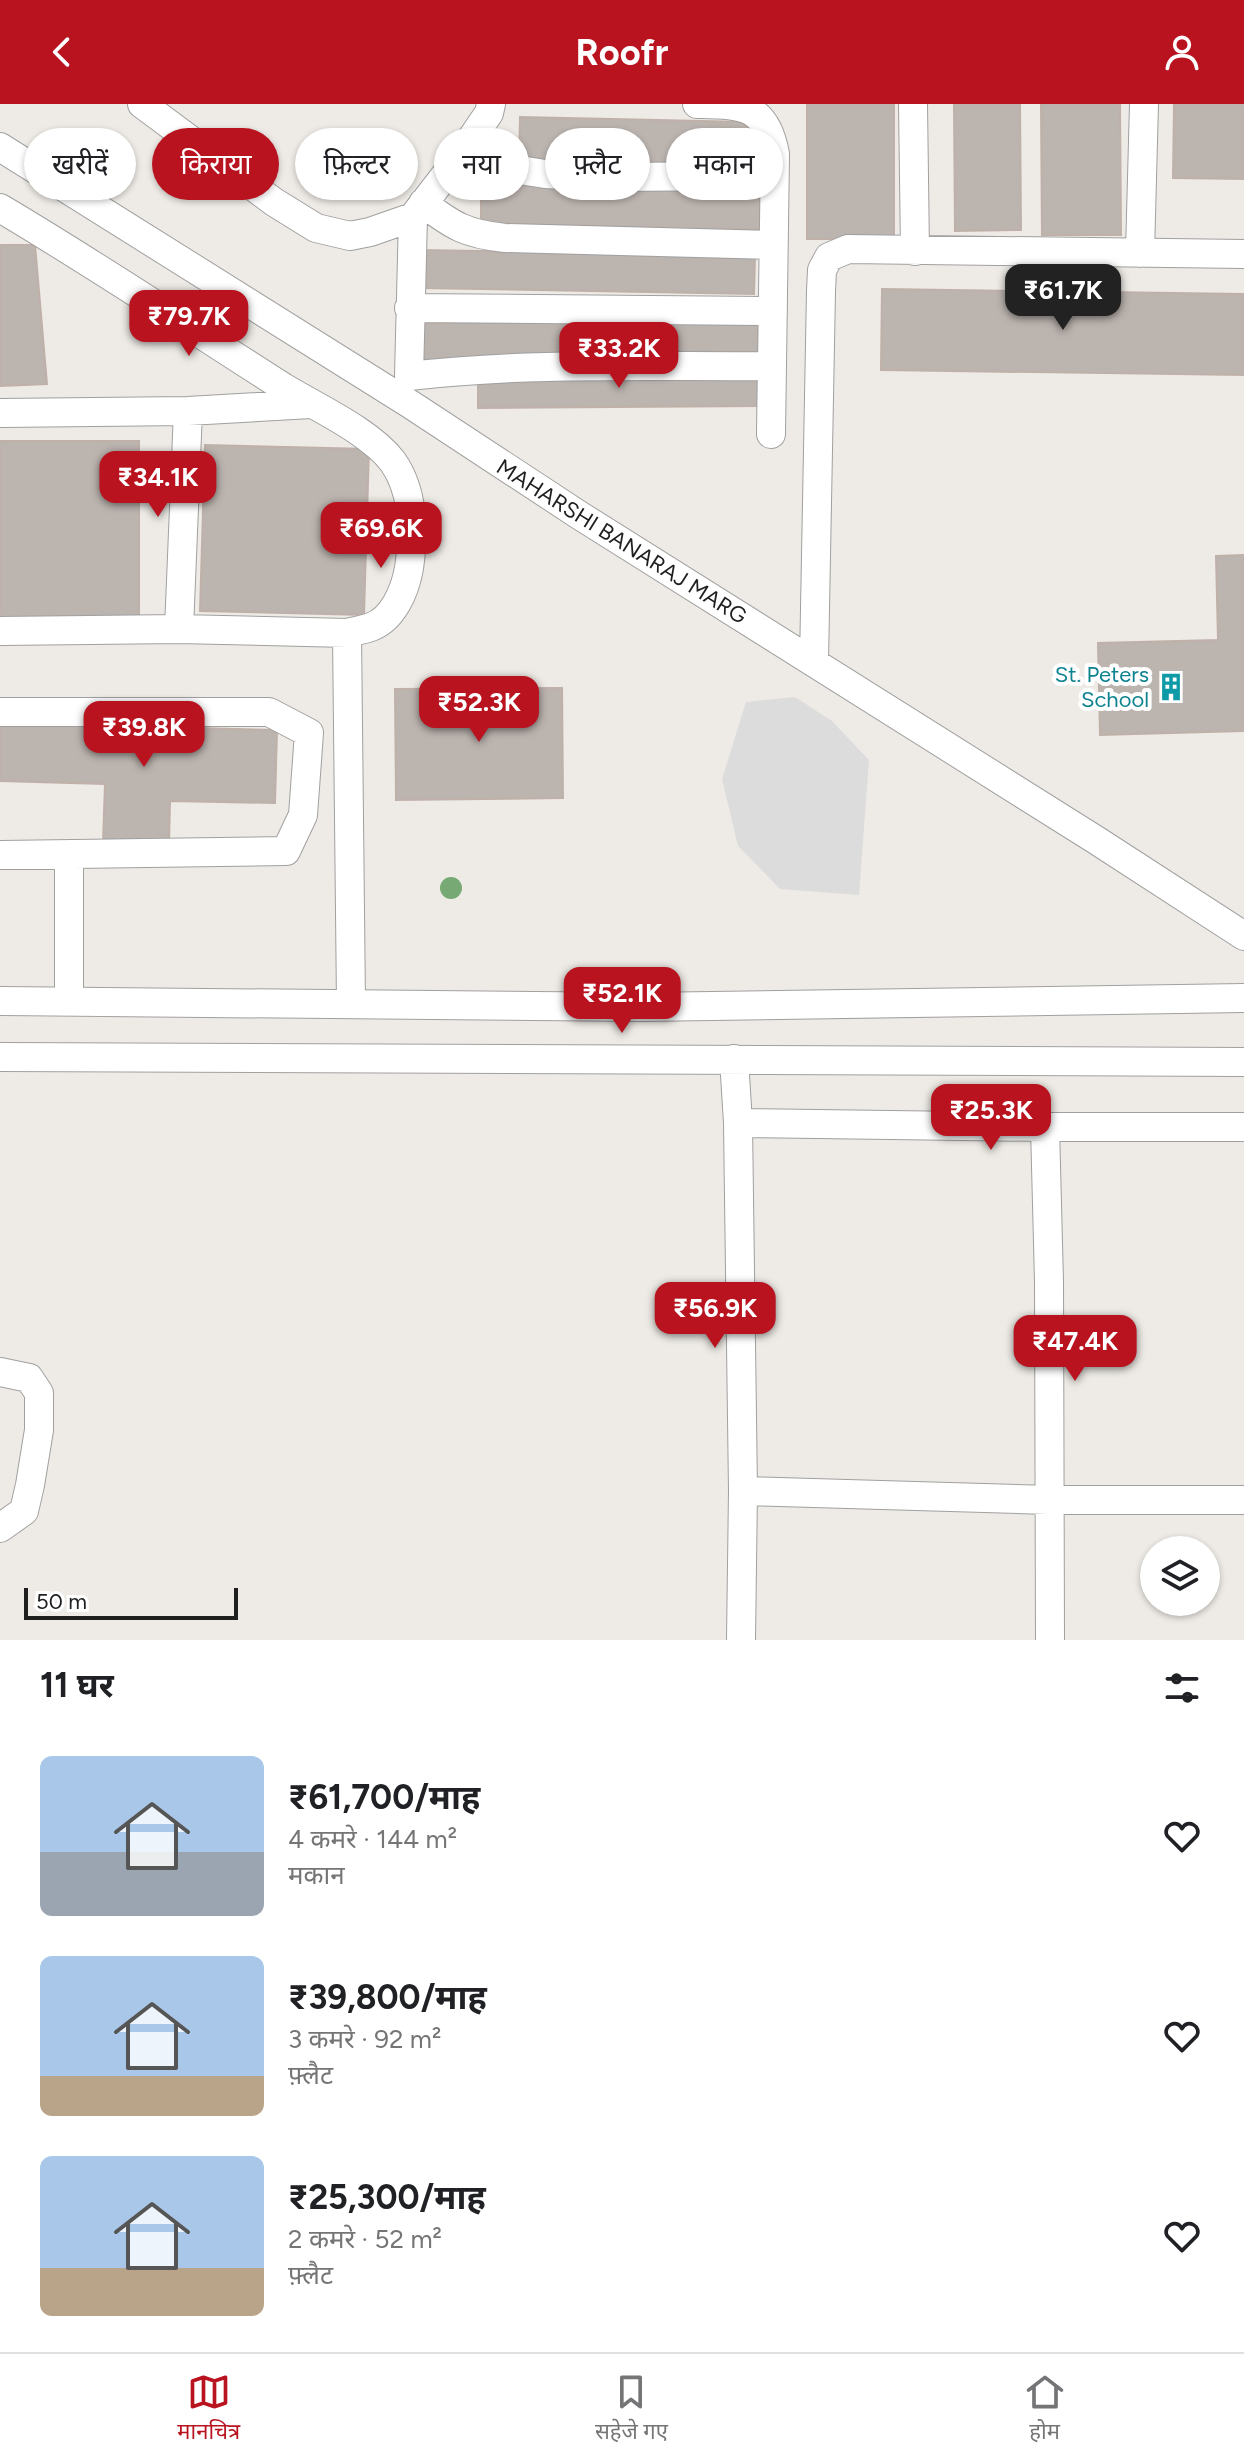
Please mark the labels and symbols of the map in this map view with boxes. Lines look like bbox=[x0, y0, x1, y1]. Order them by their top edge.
pin: ₹61.7K bbox=[998, 264, 1128, 332]
pin: ₹79.7K bbox=[124, 290, 254, 358]
pin: ₹33.2K bbox=[554, 322, 684, 390]
pin: ₹34.1K bbox=[93, 451, 223, 519]
street label: MAHARSHI BANARAJ MARG bbox=[492, 453, 752, 630]
pin: ₹69.6K bbox=[316, 502, 446, 570]
place label: St. Peters School bbox=[1055, 661, 1149, 713]
building icon: St. Peters School bbox=[1156, 672, 1186, 702]
pin: ₹52.3K bbox=[414, 676, 544, 744]
pin: ₹39.8K bbox=[79, 701, 209, 769]
pin: ₹52.1K bbox=[557, 967, 687, 1035]
pin: ₹25.3K bbox=[926, 1084, 1056, 1152]
pin: ₹56.9K bbox=[650, 1282, 780, 1350]
pin: ₹47.4K bbox=[1010, 1315, 1140, 1383]
scale bar bbox=[24, 1584, 238, 1620]

